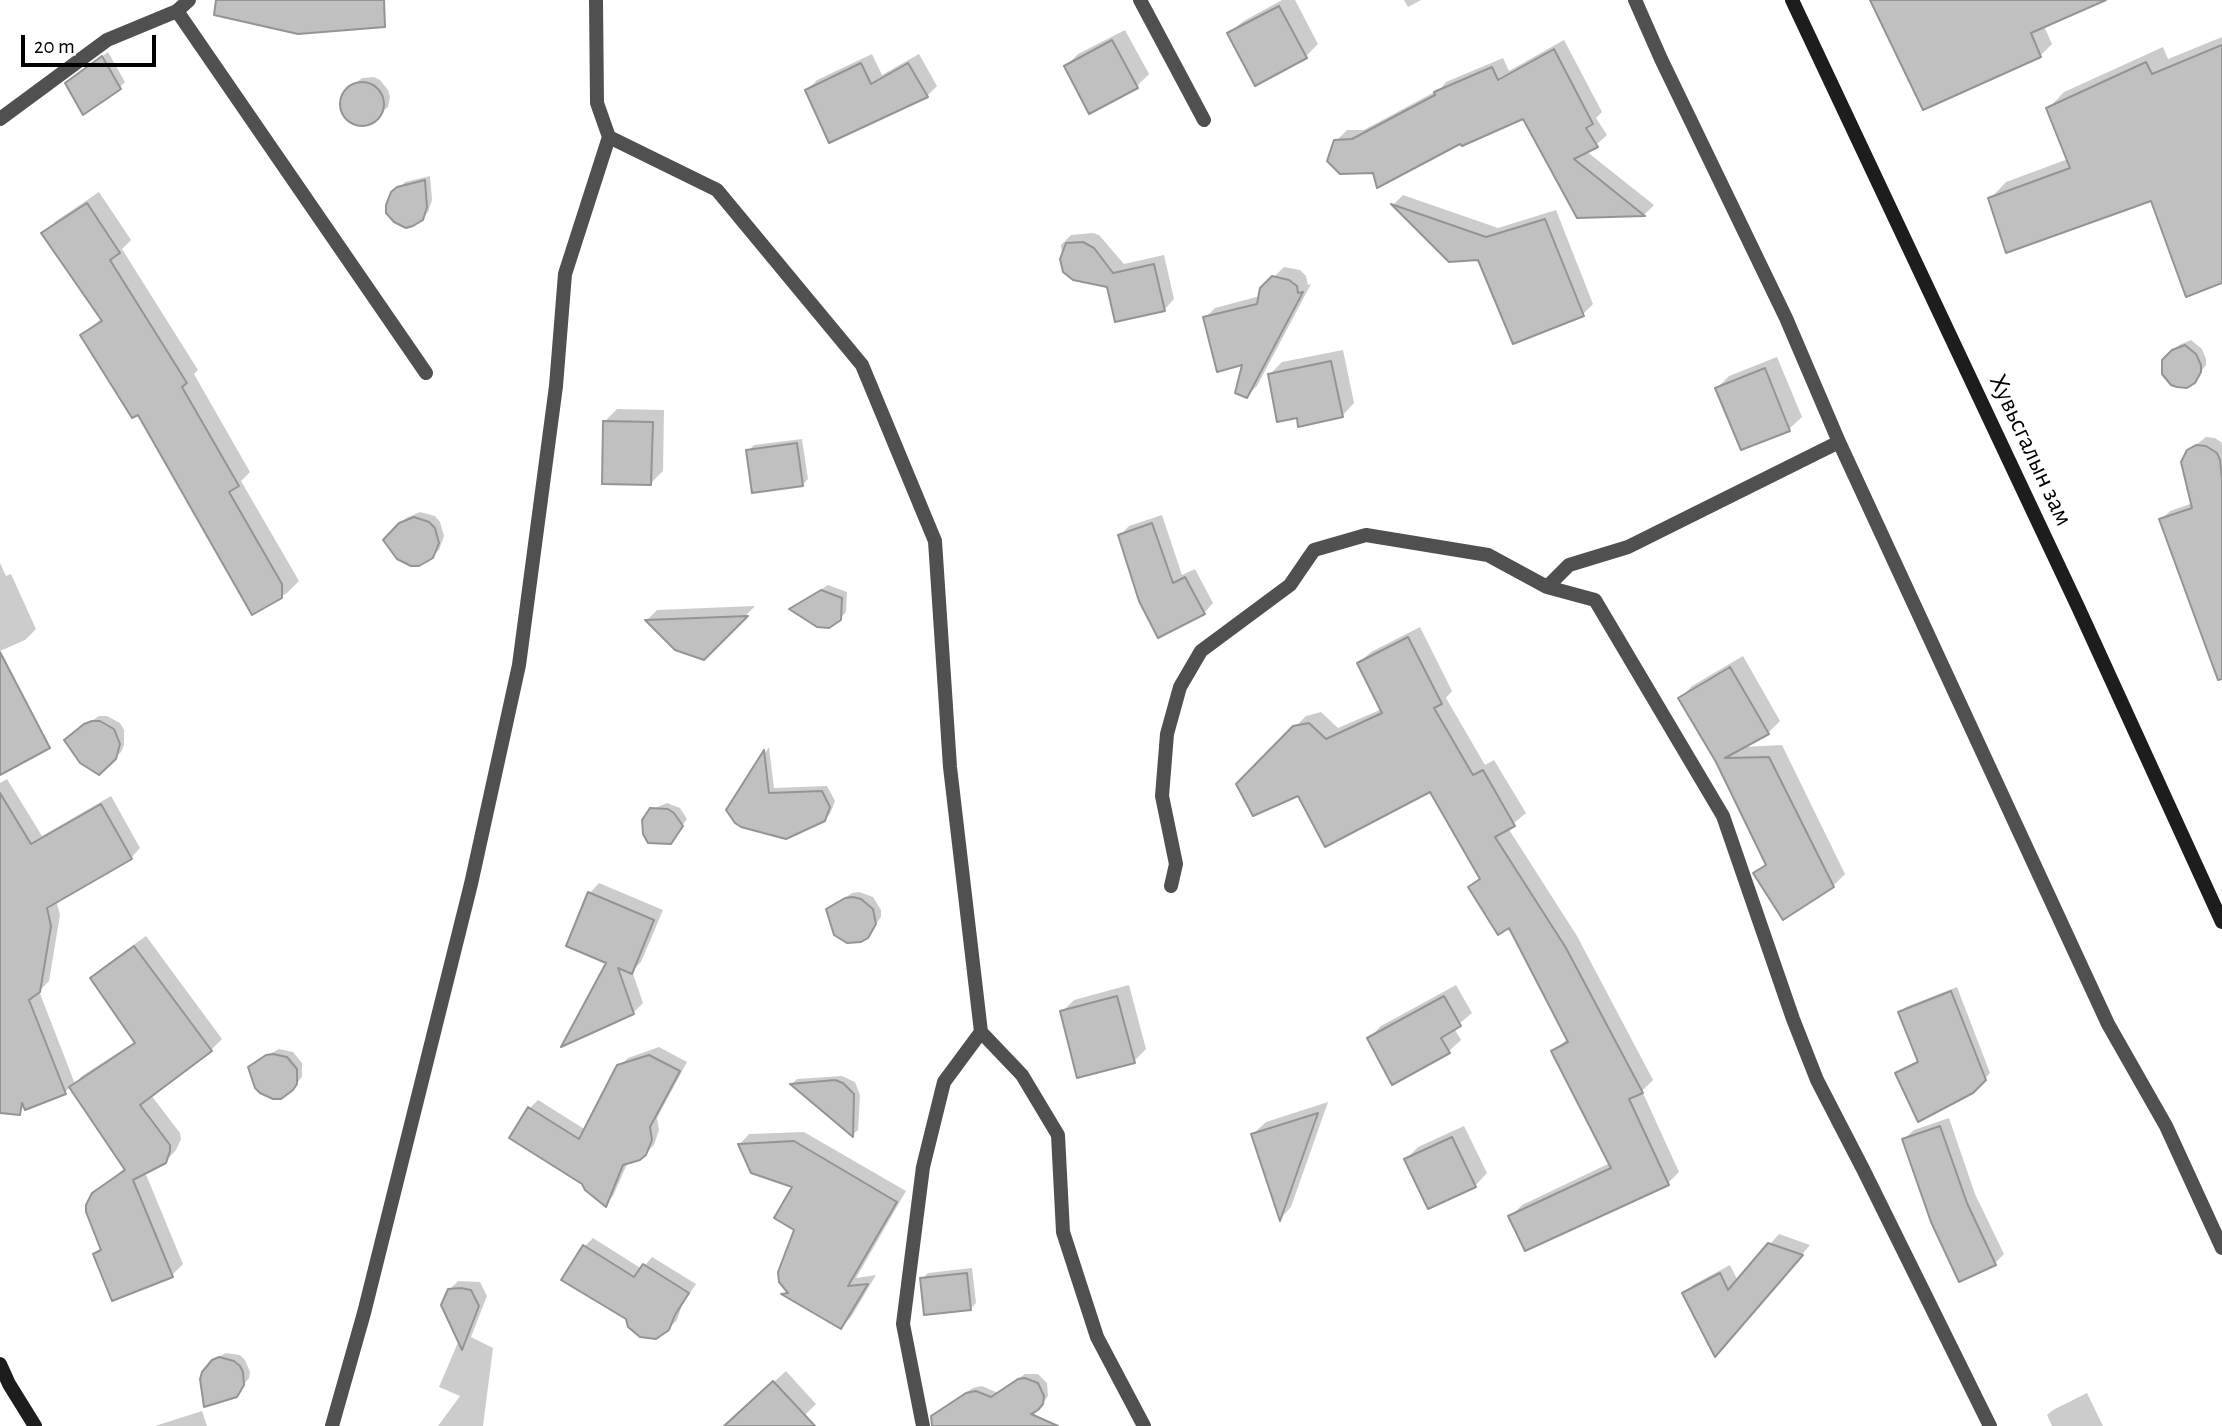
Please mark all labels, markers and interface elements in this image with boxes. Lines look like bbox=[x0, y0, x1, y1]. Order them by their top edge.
scale bar bbox=[24, 21, 159, 65]
text: 20 m bbox=[34, 36, 75, 57]
street label: Хувьсгалын зам bbox=[1982, 369, 2080, 531]

